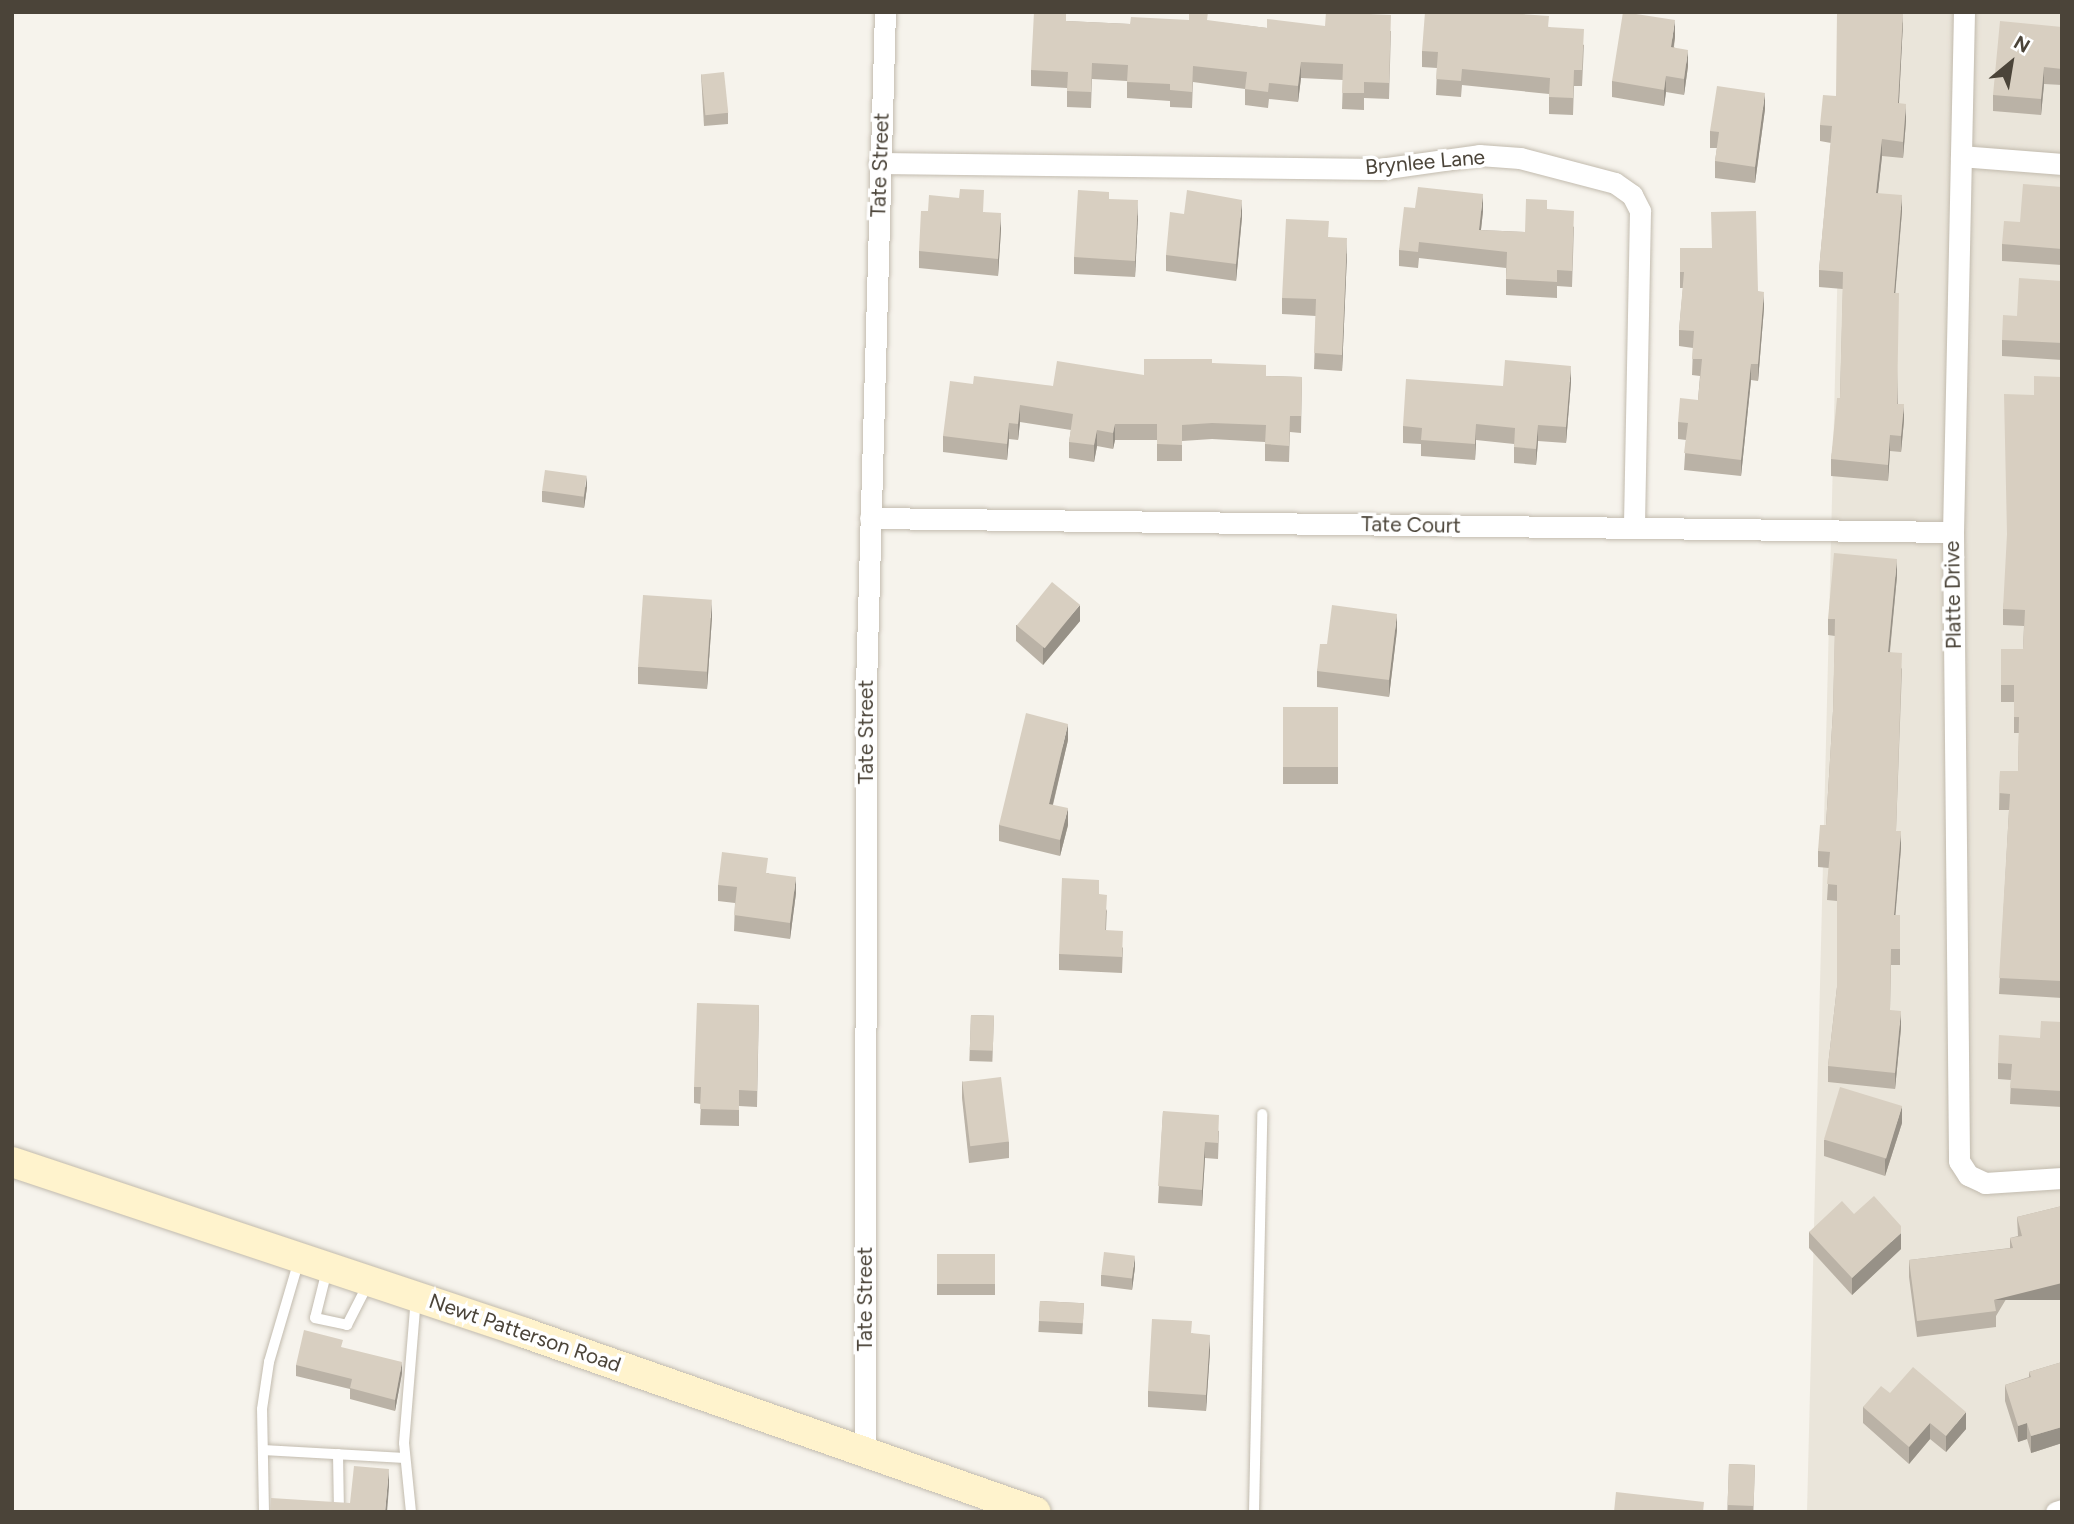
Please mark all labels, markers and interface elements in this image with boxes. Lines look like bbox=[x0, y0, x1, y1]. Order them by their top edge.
north arrow bbox=[1976, 28, 2046, 98]
text: N bbox=[2010, 31, 2034, 58]
street label: Tate Street bbox=[866, 112, 894, 218]
street label: Brynlee Lane bbox=[1364, 144, 1486, 180]
street label: Tate Court bbox=[1361, 512, 1461, 538]
street label: Platte Drive bbox=[1939, 541, 1967, 649]
street label: Tate Street bbox=[853, 680, 879, 784]
street label: Tate Street bbox=[852, 1247, 878, 1351]
street label: Newt Patterson Road bbox=[426, 1288, 624, 1378]

